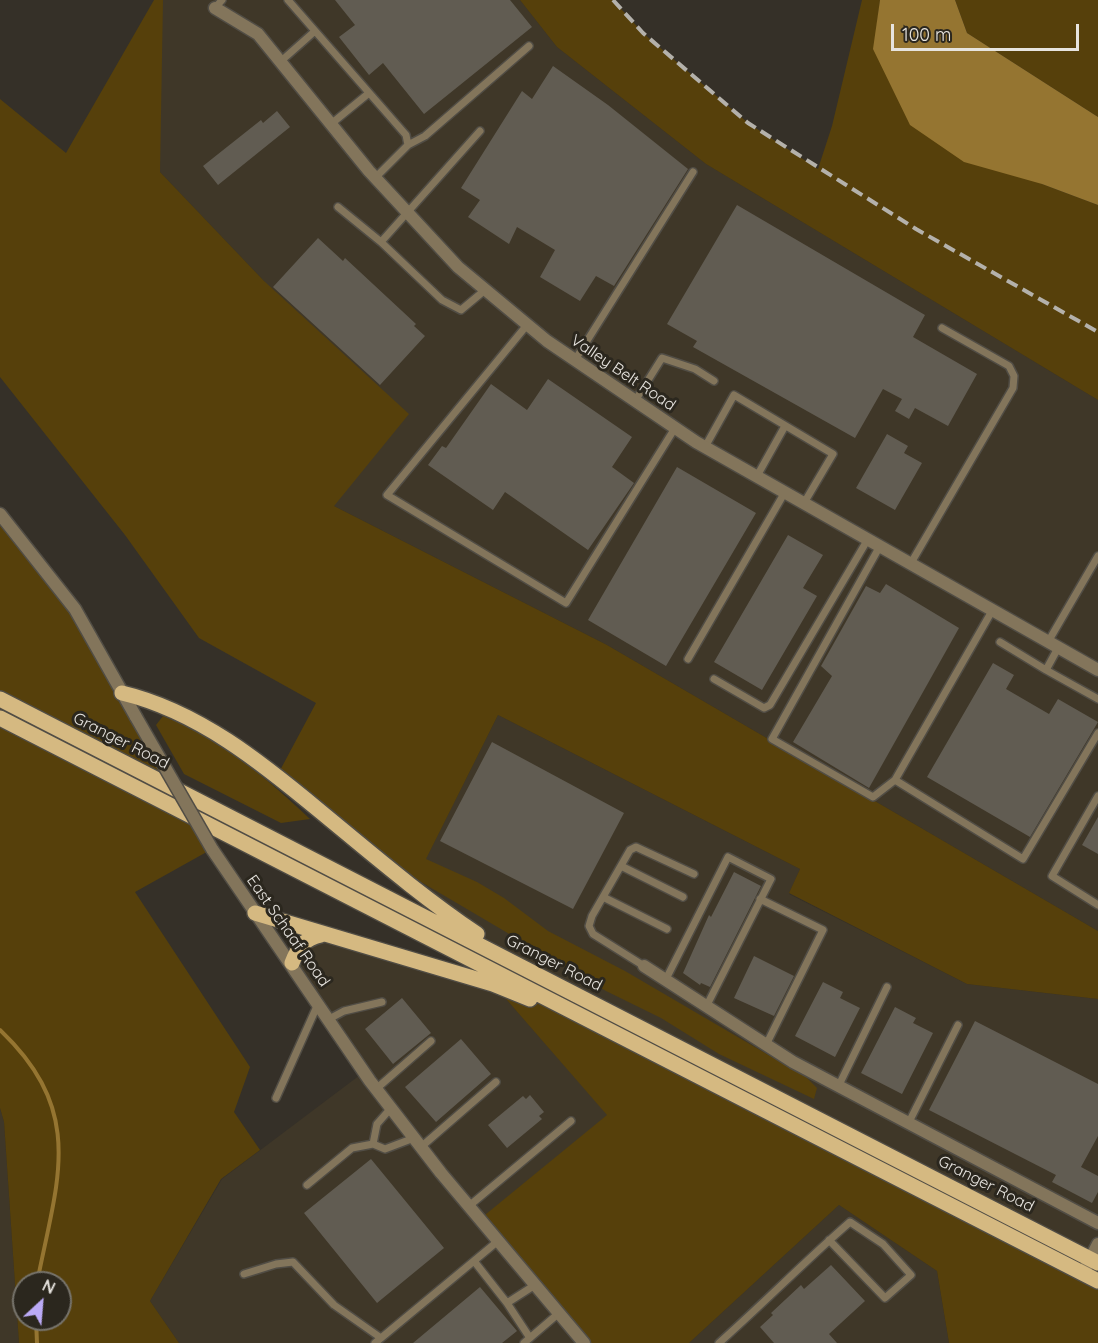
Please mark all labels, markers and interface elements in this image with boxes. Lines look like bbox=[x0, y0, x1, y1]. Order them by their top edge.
scale bar bbox=[894, 12, 1082, 50]
text: 100 m bbox=[902, 23, 951, 46]
street label: Valley Belt Road bbox=[567, 331, 679, 415]
street label: Granger Road bbox=[70, 709, 172, 773]
street label: East Schaaf Road bbox=[242, 872, 334, 990]
street label: Granger Road bbox=[503, 931, 605, 995]
street label: Granger Road bbox=[935, 1152, 1037, 1216]
north arrow bbox=[12, 1271, 72, 1331]
text: N bbox=[39, 1275, 59, 1298]

